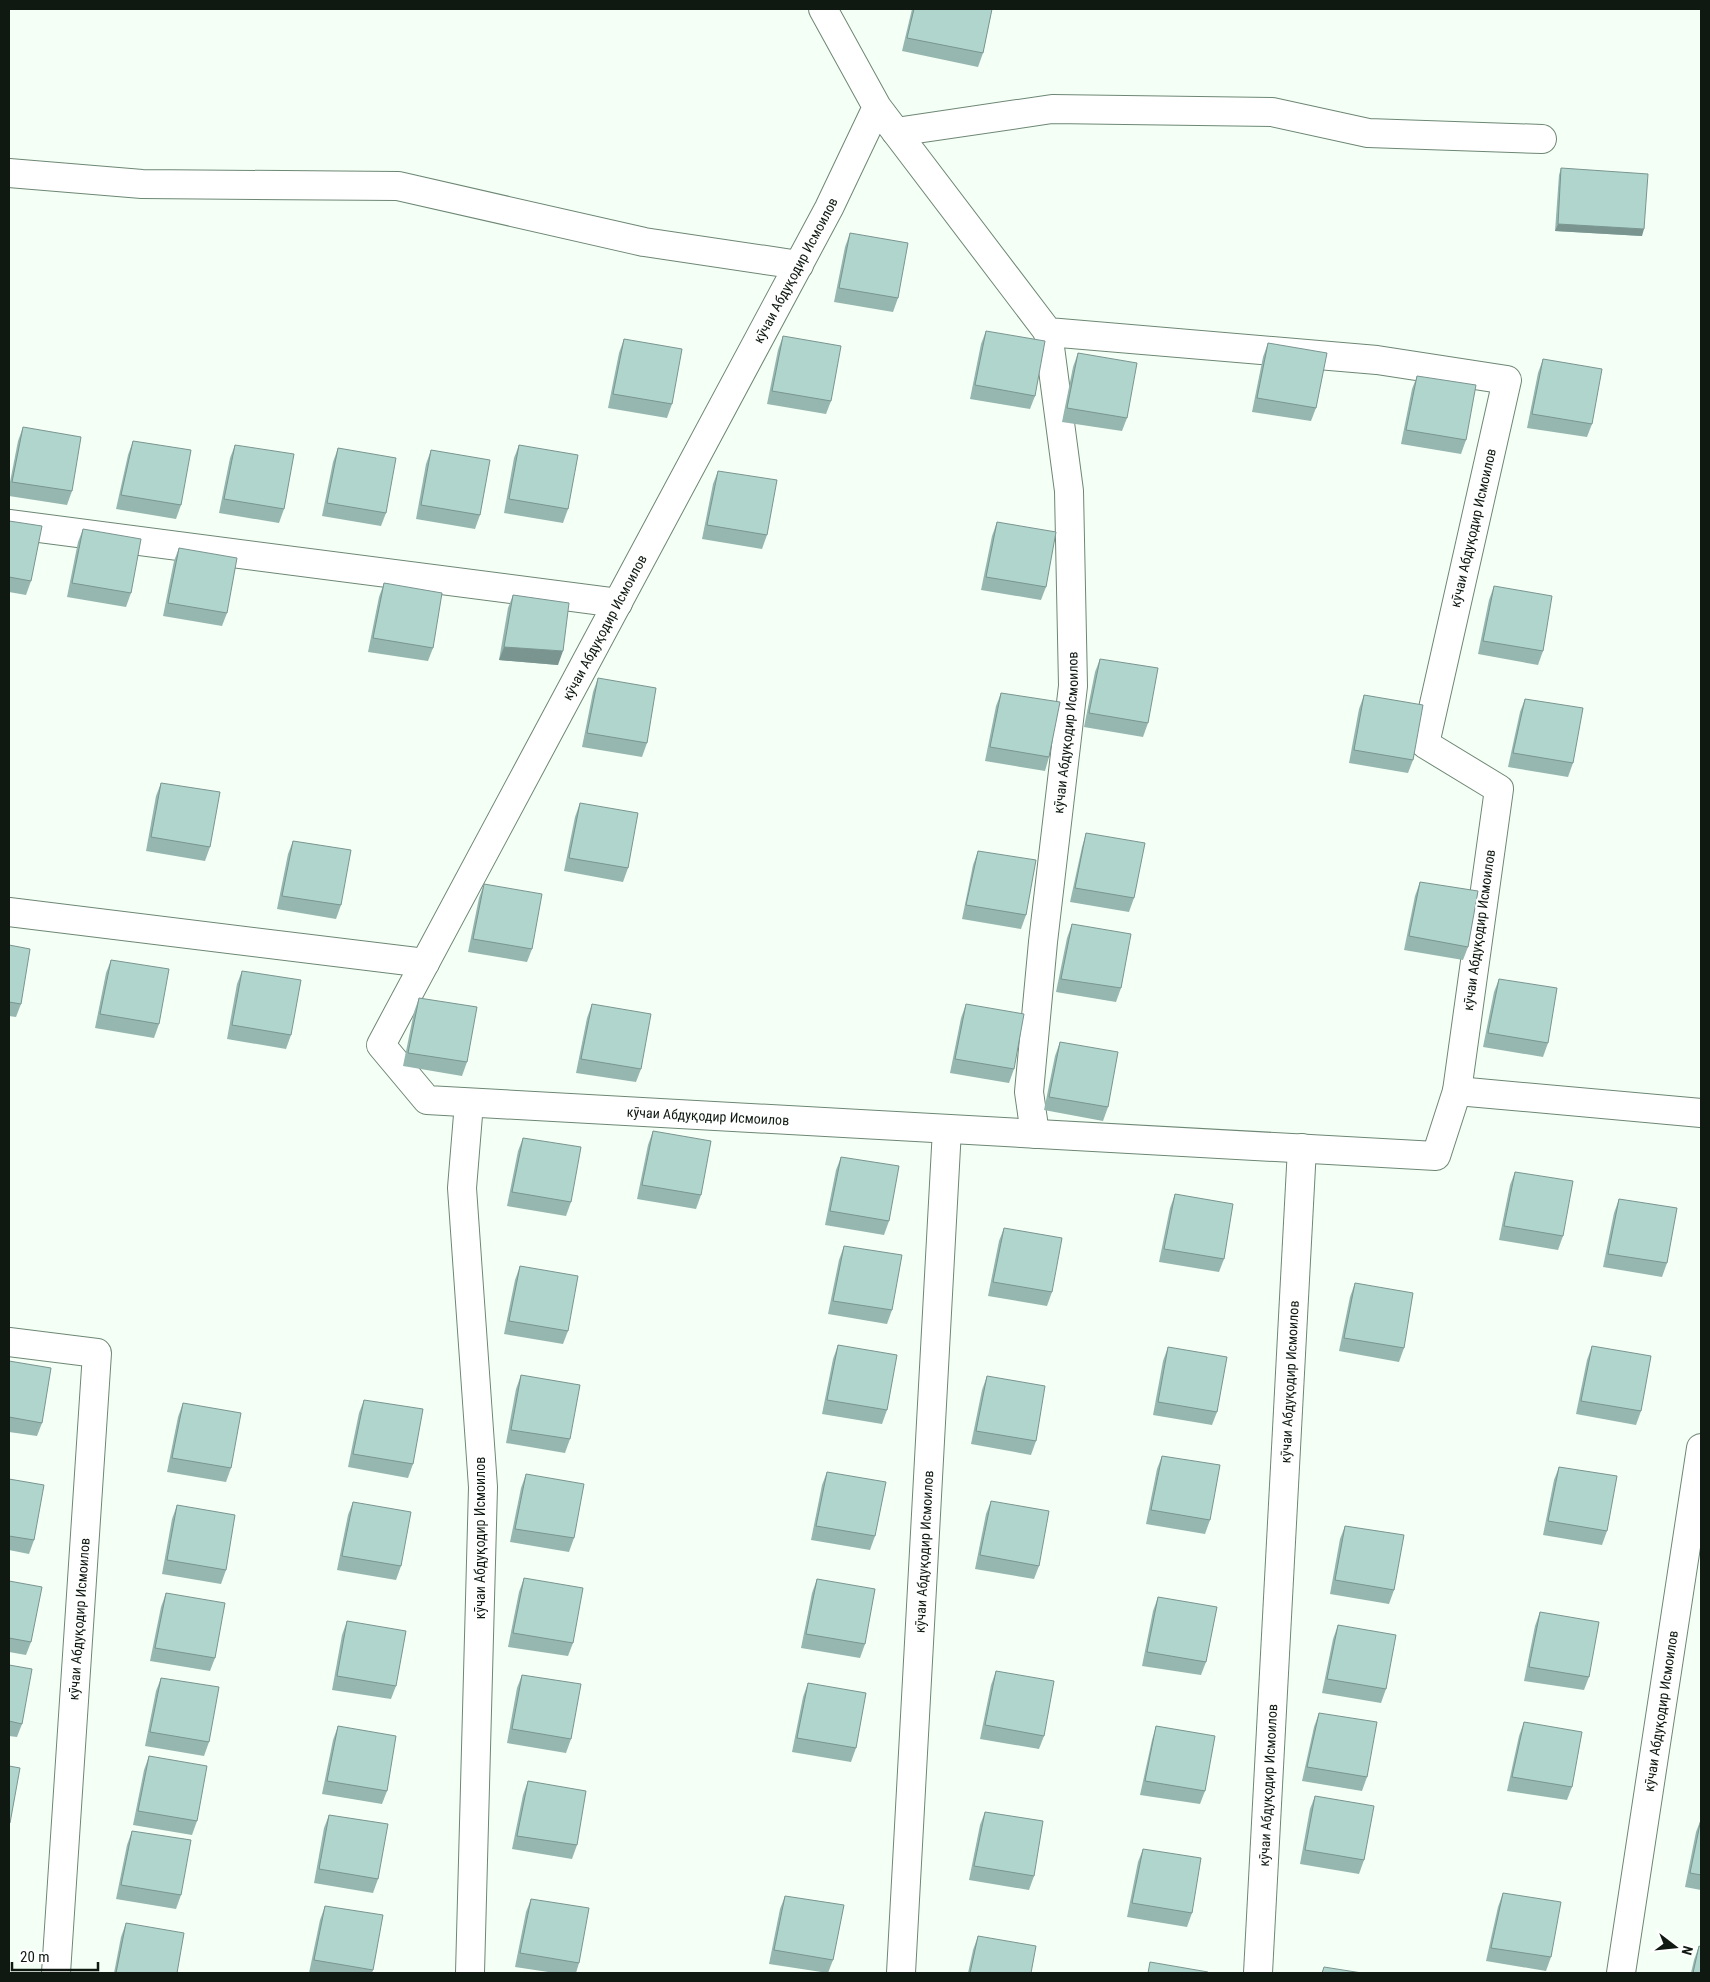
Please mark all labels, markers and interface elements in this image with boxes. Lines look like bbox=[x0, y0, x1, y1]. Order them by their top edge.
street label: кӯчаи Абдуқодир Исмоилов bbox=[750, 195, 841, 346]
street label: кӯчаи Абдуқодир Исмоилов bbox=[1447, 447, 1499, 609]
street label: кӯчаи Абдуқодир Исмоилов bbox=[559, 552, 650, 703]
street label: кӯчаи Абдуқодир Исмоилов bbox=[1050, 651, 1081, 814]
street label: кӯчаи Абдуқодир Исмоилов bbox=[1460, 848, 1498, 1012]
street label: кӯчаи Абдуқодир Исмоилов bbox=[626, 1104, 790, 1128]
street label: кӯчаи Абдуқодир Исмоилов bbox=[1277, 1300, 1302, 1464]
street label: кӯчаи Абдуқодир Исмоилов bbox=[472, 1457, 488, 1619]
street label: кӯчаи Абдуқодир Исмоилов bbox=[912, 1470, 936, 1633]
street label: кӯчаи Абдуқодир Исмоилов bbox=[65, 1537, 93, 1701]
street label: кӯчаи Абдуқодир Исмоилов bbox=[1641, 1629, 1681, 1793]
street label: кӯчаи Абдуқодир Исмоилов bbox=[1256, 1704, 1280, 1867]
north arrow bbox=[1650, 1922, 1700, 1972]
scale bar bbox=[12, 1940, 99, 1972]
text: N bbox=[1679, 1944, 1696, 1957]
text: 20 m bbox=[20, 1948, 50, 1966]

